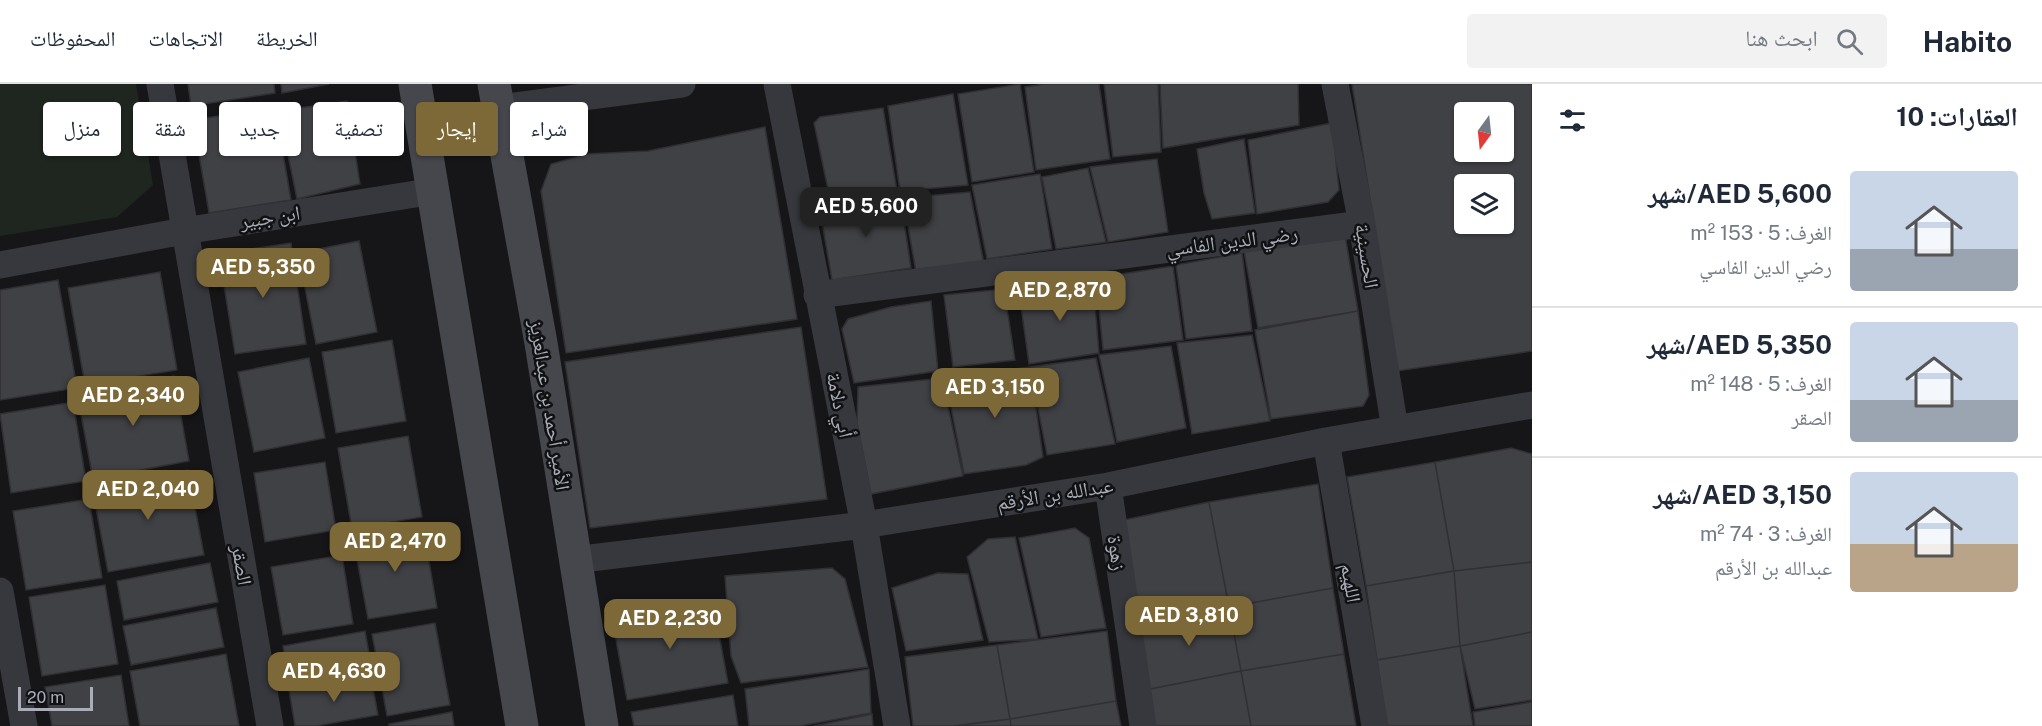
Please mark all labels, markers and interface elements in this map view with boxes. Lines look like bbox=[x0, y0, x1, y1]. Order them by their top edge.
search box bbox=[1467, 14, 1887, 68]
text: ابحث هنا bbox=[1745, 25, 1818, 51]
icon: search bbox=[1833, 25, 1866, 58]
text: Habito bbox=[1923, 25, 2012, 58]
text: المحفوظات bbox=[30, 26, 115, 51]
text: الاتجاهات bbox=[148, 26, 223, 51]
text: الخريطة bbox=[256, 26, 318, 51]
text: العقارات: 10 bbox=[1896, 101, 2018, 132]
chip: منزل bbox=[43, 102, 121, 156]
chip: شقة bbox=[133, 102, 207, 156]
chip: جديد bbox=[219, 102, 301, 156]
chip: تصفية bbox=[313, 102, 404, 156]
chip: إيجار bbox=[416, 102, 498, 156]
chip: شراء bbox=[510, 102, 588, 156]
north arrow bbox=[1454, 102, 1514, 162]
map controls bbox=[1454, 102, 1514, 234]
icon: filters bbox=[1556, 104, 1589, 137]
button: layers bbox=[1454, 174, 1514, 234]
text: AED 5,600/شهر bbox=[1648, 178, 1832, 209]
pin: AED 5,600 bbox=[797, 187, 935, 238]
text: AED 5,600 bbox=[814, 194, 918, 218]
icon: home bbox=[1898, 195, 1970, 267]
street label: ابن جبير bbox=[237, 200, 302, 234]
street label: رضي الدين الفاسي bbox=[1165, 221, 1300, 265]
text: الغرف: 5 · 153 m² bbox=[1690, 221, 1832, 245]
street label: الحسينية bbox=[1350, 222, 1384, 290]
pin: AED 5,350 bbox=[194, 248, 332, 299]
text: AED 5,350 bbox=[211, 255, 315, 279]
text: رضي الدين الفاسي bbox=[1699, 255, 1832, 279]
pin: AED 2,870 bbox=[991, 271, 1129, 322]
text: AED 2,870 bbox=[1009, 278, 1111, 302]
street label: الأمير أحمد بن عبدالعزيز bbox=[525, 317, 575, 492]
text: AED 5,350/شهر bbox=[1647, 329, 1832, 360]
icon: home bbox=[1898, 346, 1970, 418]
pin: AED 3,150 bbox=[926, 368, 1064, 419]
street label: أبي دلامة bbox=[817, 370, 859, 440]
text: الغرف: 5 · 148 m² bbox=[1690, 372, 1832, 396]
text: AED 3,150 bbox=[945, 375, 1045, 399]
pin: AED 2,340 bbox=[64, 376, 202, 427]
text: AED 2,340 bbox=[81, 383, 185, 407]
text: الصقر bbox=[1792, 406, 1832, 430]
pin: AED 2,040 bbox=[79, 470, 217, 521]
street label: عبدالله بن الأرقم bbox=[995, 473, 1115, 517]
text: AED 2,040 bbox=[96, 477, 200, 501]
text: AED 3,150/شهر bbox=[1653, 479, 1832, 510]
icon: home bbox=[1898, 496, 1970, 568]
pin: AED 2,470 bbox=[326, 522, 464, 573]
text: الغرف: 3 · 74 m² bbox=[1700, 522, 1832, 546]
text: AED 2,470 bbox=[344, 529, 446, 553]
street label: زهوة bbox=[1103, 534, 1131, 572]
street label: الصقر bbox=[227, 542, 257, 587]
text: عبدالله بن الأرقم bbox=[1715, 556, 1832, 580]
street label: اللهيم bbox=[1334, 562, 1366, 605]
pin: AED 3,810 bbox=[1120, 596, 1258, 647]
pin: AED 2,230 bbox=[601, 599, 739, 650]
text: AED 3,810 bbox=[1139, 603, 1239, 627]
text: AED 2,230 bbox=[618, 606, 722, 630]
pin: AED 4,630 bbox=[265, 652, 403, 703]
text: AED 4,630 bbox=[282, 659, 386, 683]
scale bar bbox=[18, 684, 93, 712]
text: 20 m bbox=[27, 688, 64, 707]

